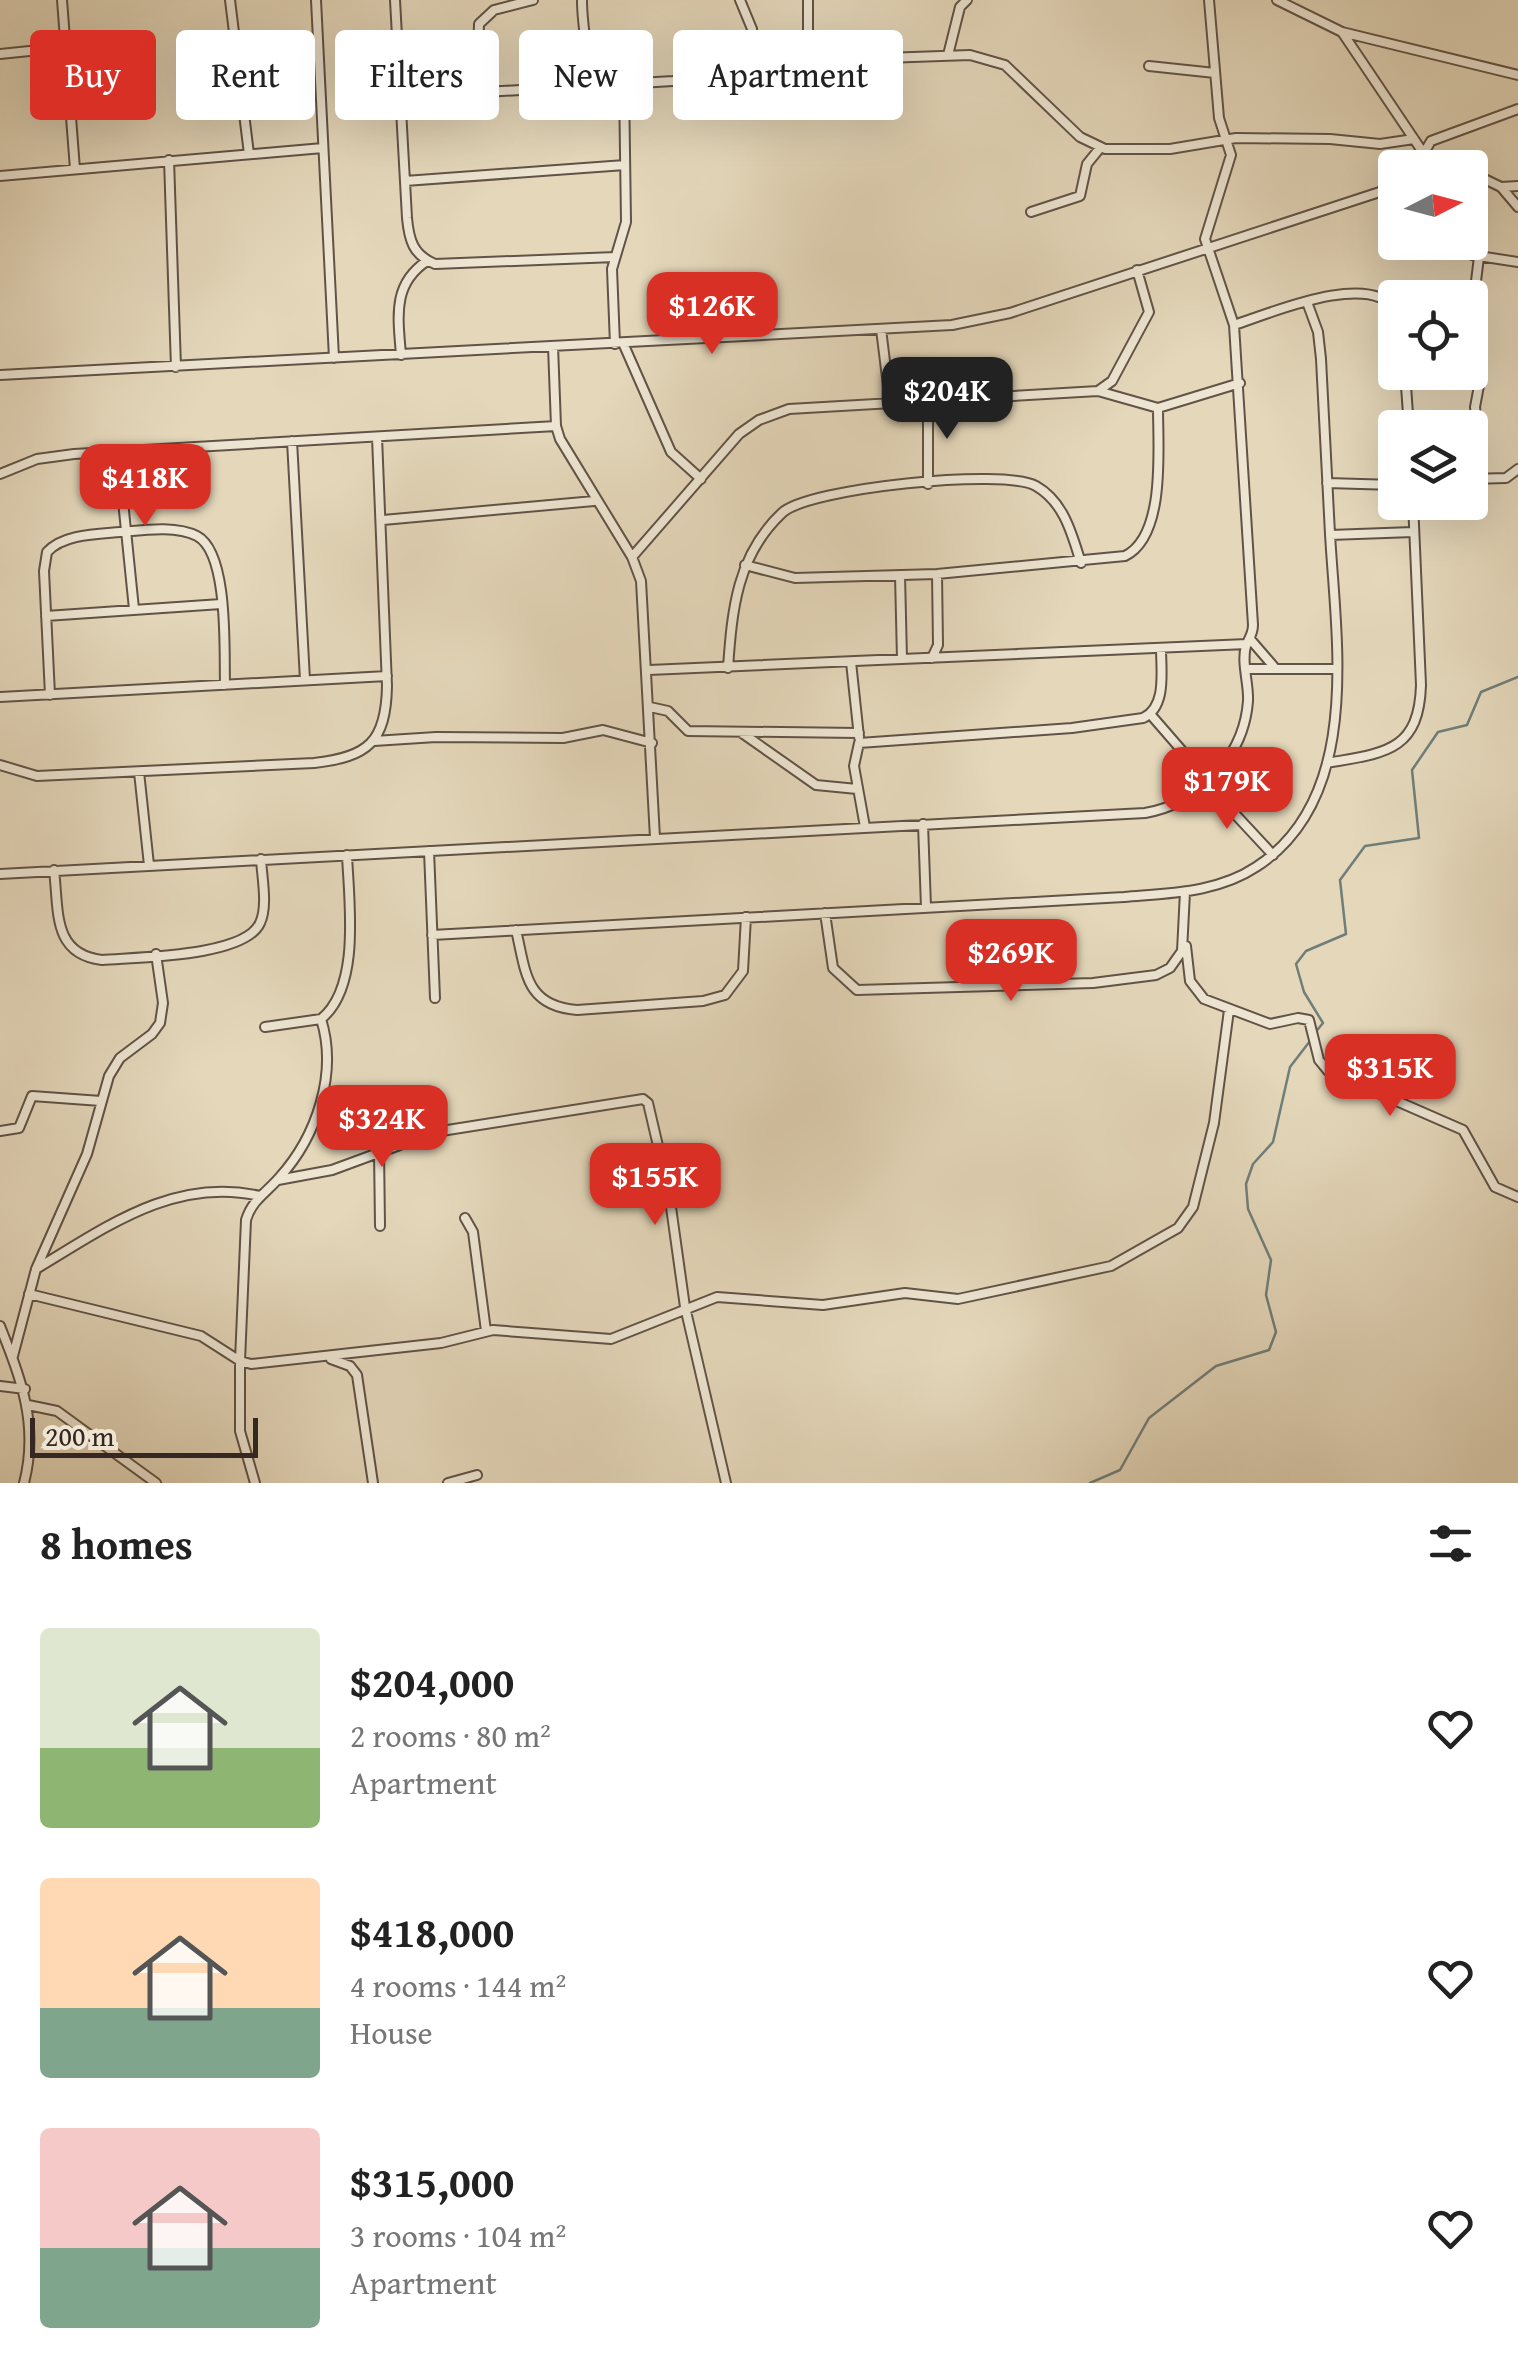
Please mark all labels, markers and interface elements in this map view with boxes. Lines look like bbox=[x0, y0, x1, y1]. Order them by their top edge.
chip: Buy bbox=[30, 30, 156, 120]
chip: Rent bbox=[176, 30, 315, 120]
chip: Filters bbox=[335, 30, 499, 120]
chip: New bbox=[519, 30, 653, 120]
chip: Apartment bbox=[673, 30, 903, 120]
north arrow bbox=[1378, 150, 1488, 260]
map controls bbox=[1378, 150, 1488, 520]
pin: $126K bbox=[642, 272, 782, 357]
button: locate bbox=[1378, 280, 1488, 390]
text: $126K bbox=[669, 281, 755, 328]
pin: $204K bbox=[877, 357, 1017, 442]
text: $204K bbox=[904, 366, 990, 413]
button: layers bbox=[1378, 410, 1488, 520]
pin: $418K bbox=[75, 444, 215, 529]
text: $418K bbox=[102, 453, 188, 500]
pin: $179K bbox=[1157, 747, 1297, 832]
text: $179K bbox=[1184, 756, 1270, 803]
pin: $269K bbox=[941, 919, 1081, 1004]
text: $269K bbox=[968, 928, 1054, 975]
pin: $315K bbox=[1320, 1034, 1460, 1119]
text: $315K bbox=[1347, 1043, 1433, 1090]
pin: $324K bbox=[312, 1085, 452, 1170]
text: $324K bbox=[339, 1094, 425, 1141]
pin: $155K bbox=[585, 1143, 725, 1228]
text: $155K bbox=[612, 1152, 698, 1199]
scale bar bbox=[30, 1413, 258, 1458]
text: 200 m bbox=[45, 1415, 114, 1456]
text: 8 homes bbox=[40, 1513, 193, 1574]
icon: filters bbox=[1423, 1516, 1478, 1571]
text: $204,000 bbox=[350, 1651, 514, 1712]
icon: home bbox=[120, 1668, 240, 1788]
icon: heart bbox=[1423, 1701, 1478, 1756]
text: 2 rooms · 80 m² bbox=[350, 1712, 551, 1759]
text: Apartment bbox=[350, 1759, 497, 1806]
text: $418,000 bbox=[350, 1901, 514, 1962]
icon: home bbox=[120, 1918, 240, 2038]
icon: heart bbox=[1423, 1951, 1478, 2006]
text: 4 rooms · 144 m² bbox=[350, 1962, 566, 2009]
text: House bbox=[350, 2009, 433, 2056]
text: $315,000 bbox=[350, 2151, 514, 2212]
icon: home bbox=[120, 2168, 240, 2288]
icon: heart bbox=[1423, 2201, 1478, 2256]
text: 3 rooms · 104 m² bbox=[350, 2212, 566, 2259]
text: Apartment bbox=[350, 2259, 497, 2306]

